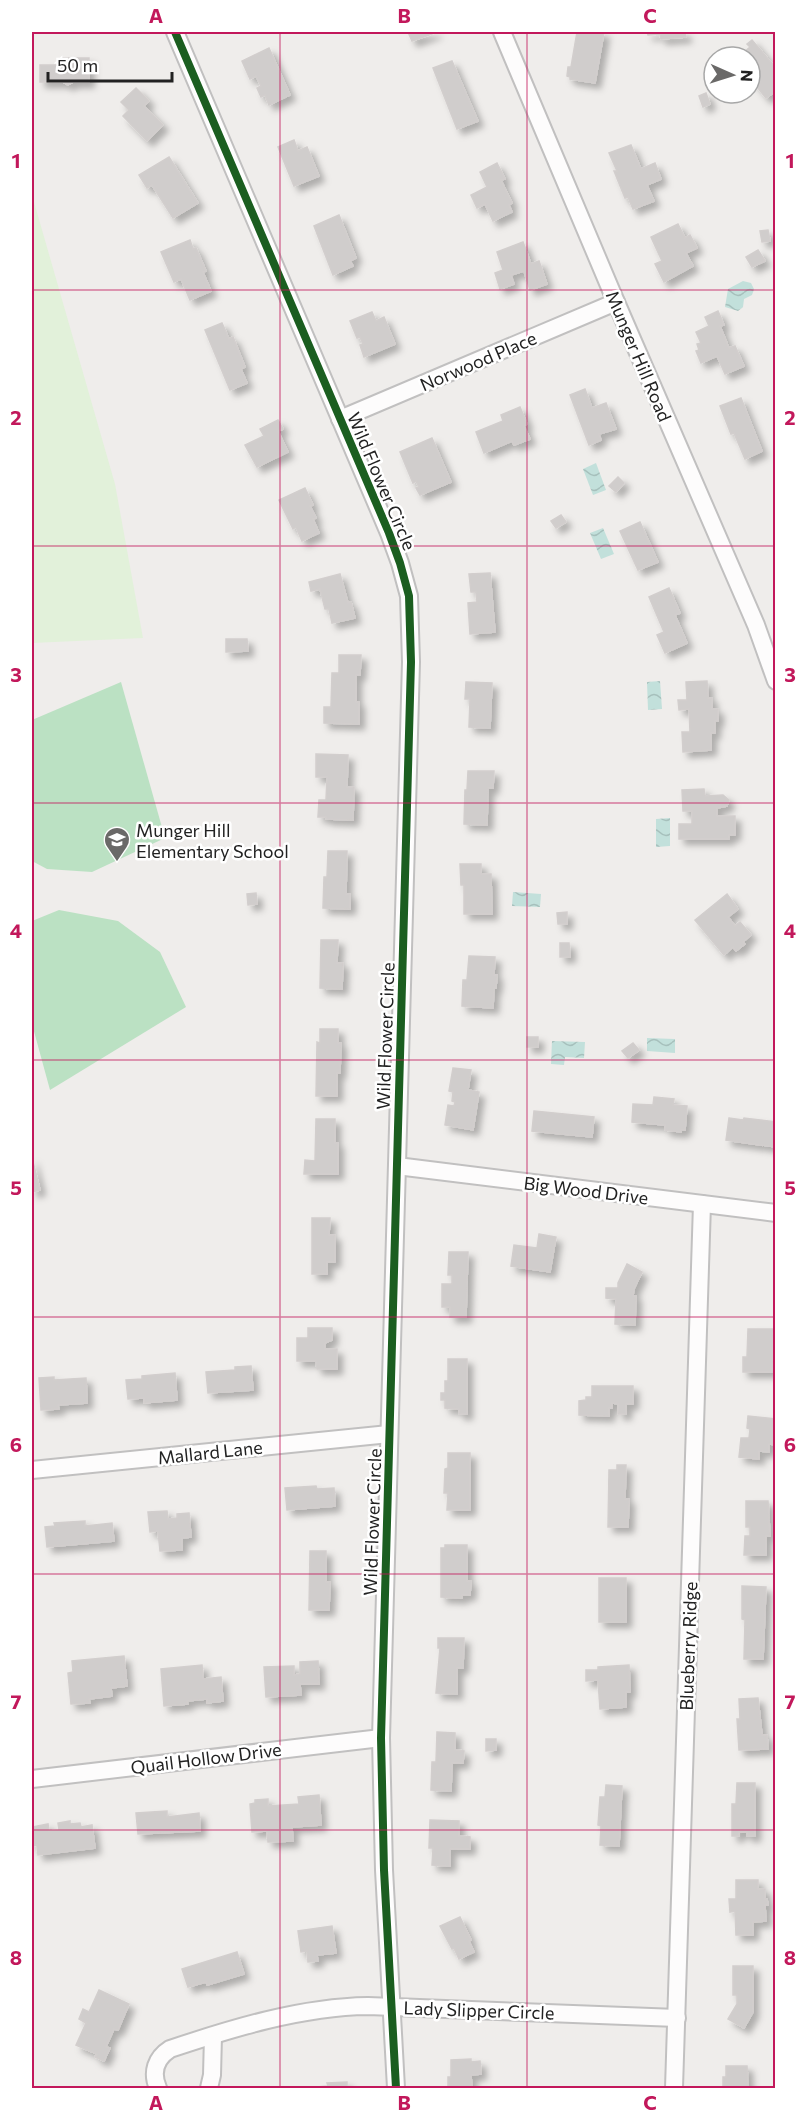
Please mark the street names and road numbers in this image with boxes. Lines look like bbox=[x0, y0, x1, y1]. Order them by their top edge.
street label: Munger Hill Road bbox=[602, 287, 676, 425]
street label: Norwood Place bbox=[416, 327, 540, 395]
street label: Wild Flower Circle bbox=[343, 409, 421, 553]
street label: Wild Flower Circle bbox=[371, 962, 399, 1110]
street label: Big Wood Drive bbox=[522, 1171, 650, 1209]
street label: Mallard Lane bbox=[156, 1436, 264, 1468]
street label: Wild Flower Circle bbox=[358, 1448, 386, 1596]
street label: Blueberry Ridge bbox=[675, 1581, 701, 1711]
street label: Quail Hollow Drive bbox=[129, 1738, 283, 1778]
street label: Lady Slipper Circle bbox=[403, 1996, 555, 2024]

